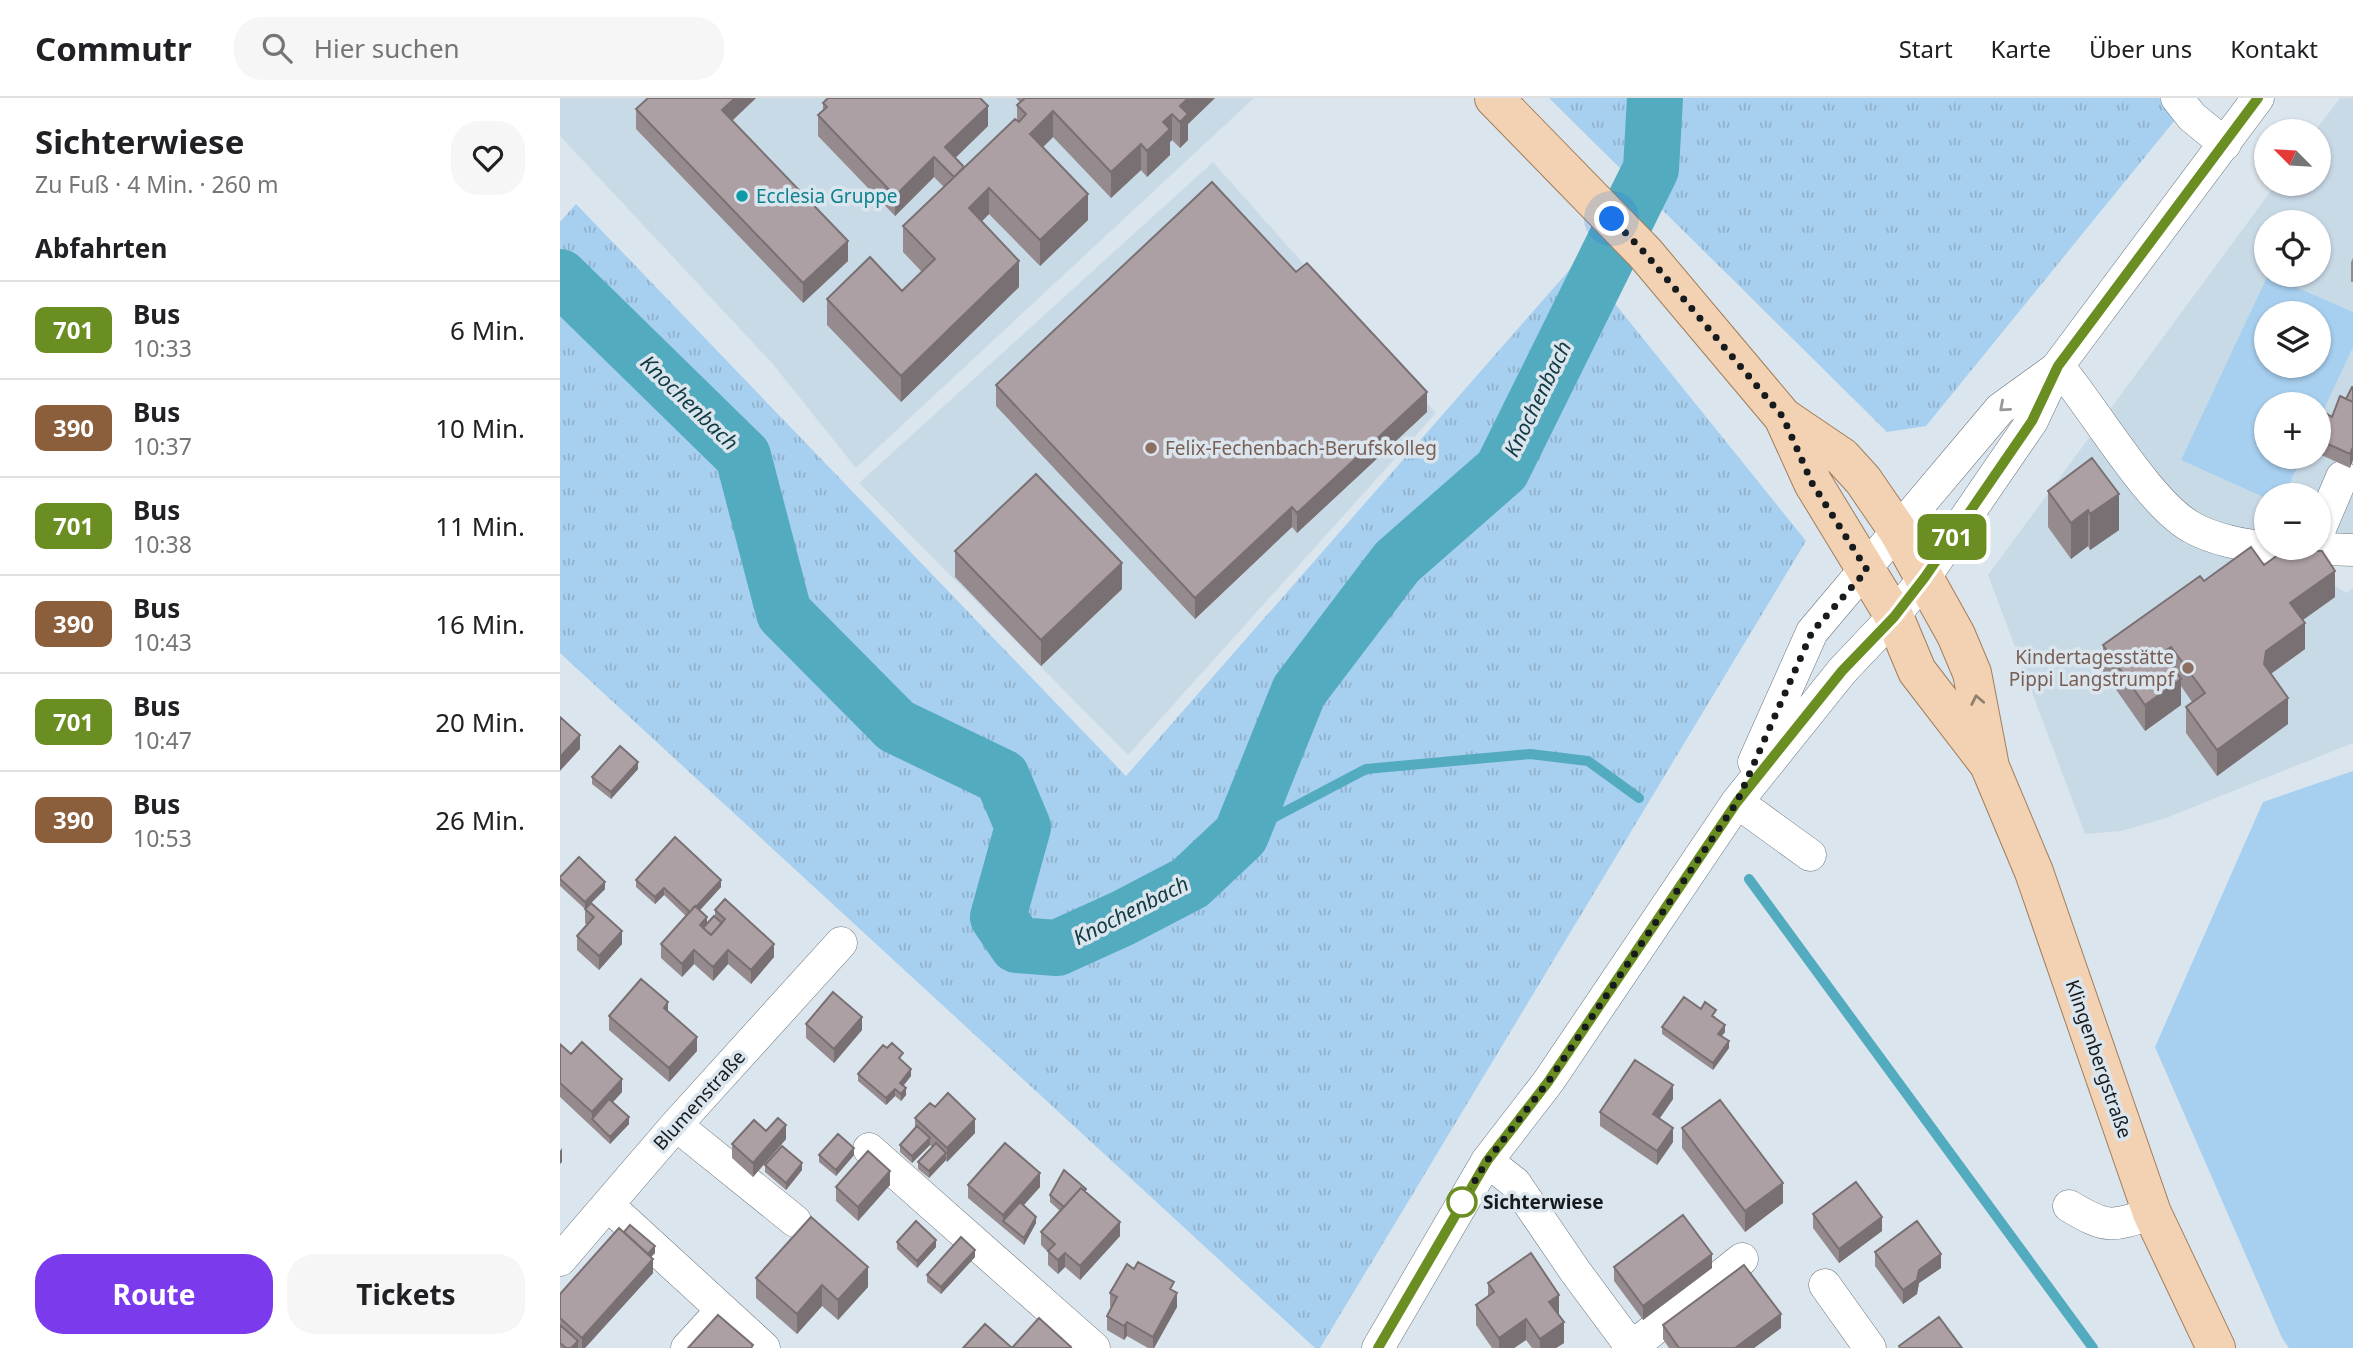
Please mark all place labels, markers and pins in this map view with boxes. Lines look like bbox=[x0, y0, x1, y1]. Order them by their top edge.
place label: Ecclesia Gruppe bbox=[756, 183, 898, 209]
marker: Ecclesia Gruppe bbox=[734, 188, 750, 204]
place label: Felix-Fechenbach-Berufskolleg bbox=[1165, 435, 1437, 461]
marker: Felix-Fechenbach-Berufskolleg bbox=[1143, 440, 1159, 456]
place label: Kindertagesstätte Pippi Langstrumpf bbox=[2009, 644, 2175, 692]
marker: Kindertagesstätte Pippi Langstrumpf bbox=[2180, 660, 2196, 676]
marker: Sichterwiese bbox=[1447, 1187, 1477, 1217]
place label: Sichterwiese bbox=[1483, 1189, 1604, 1215]

